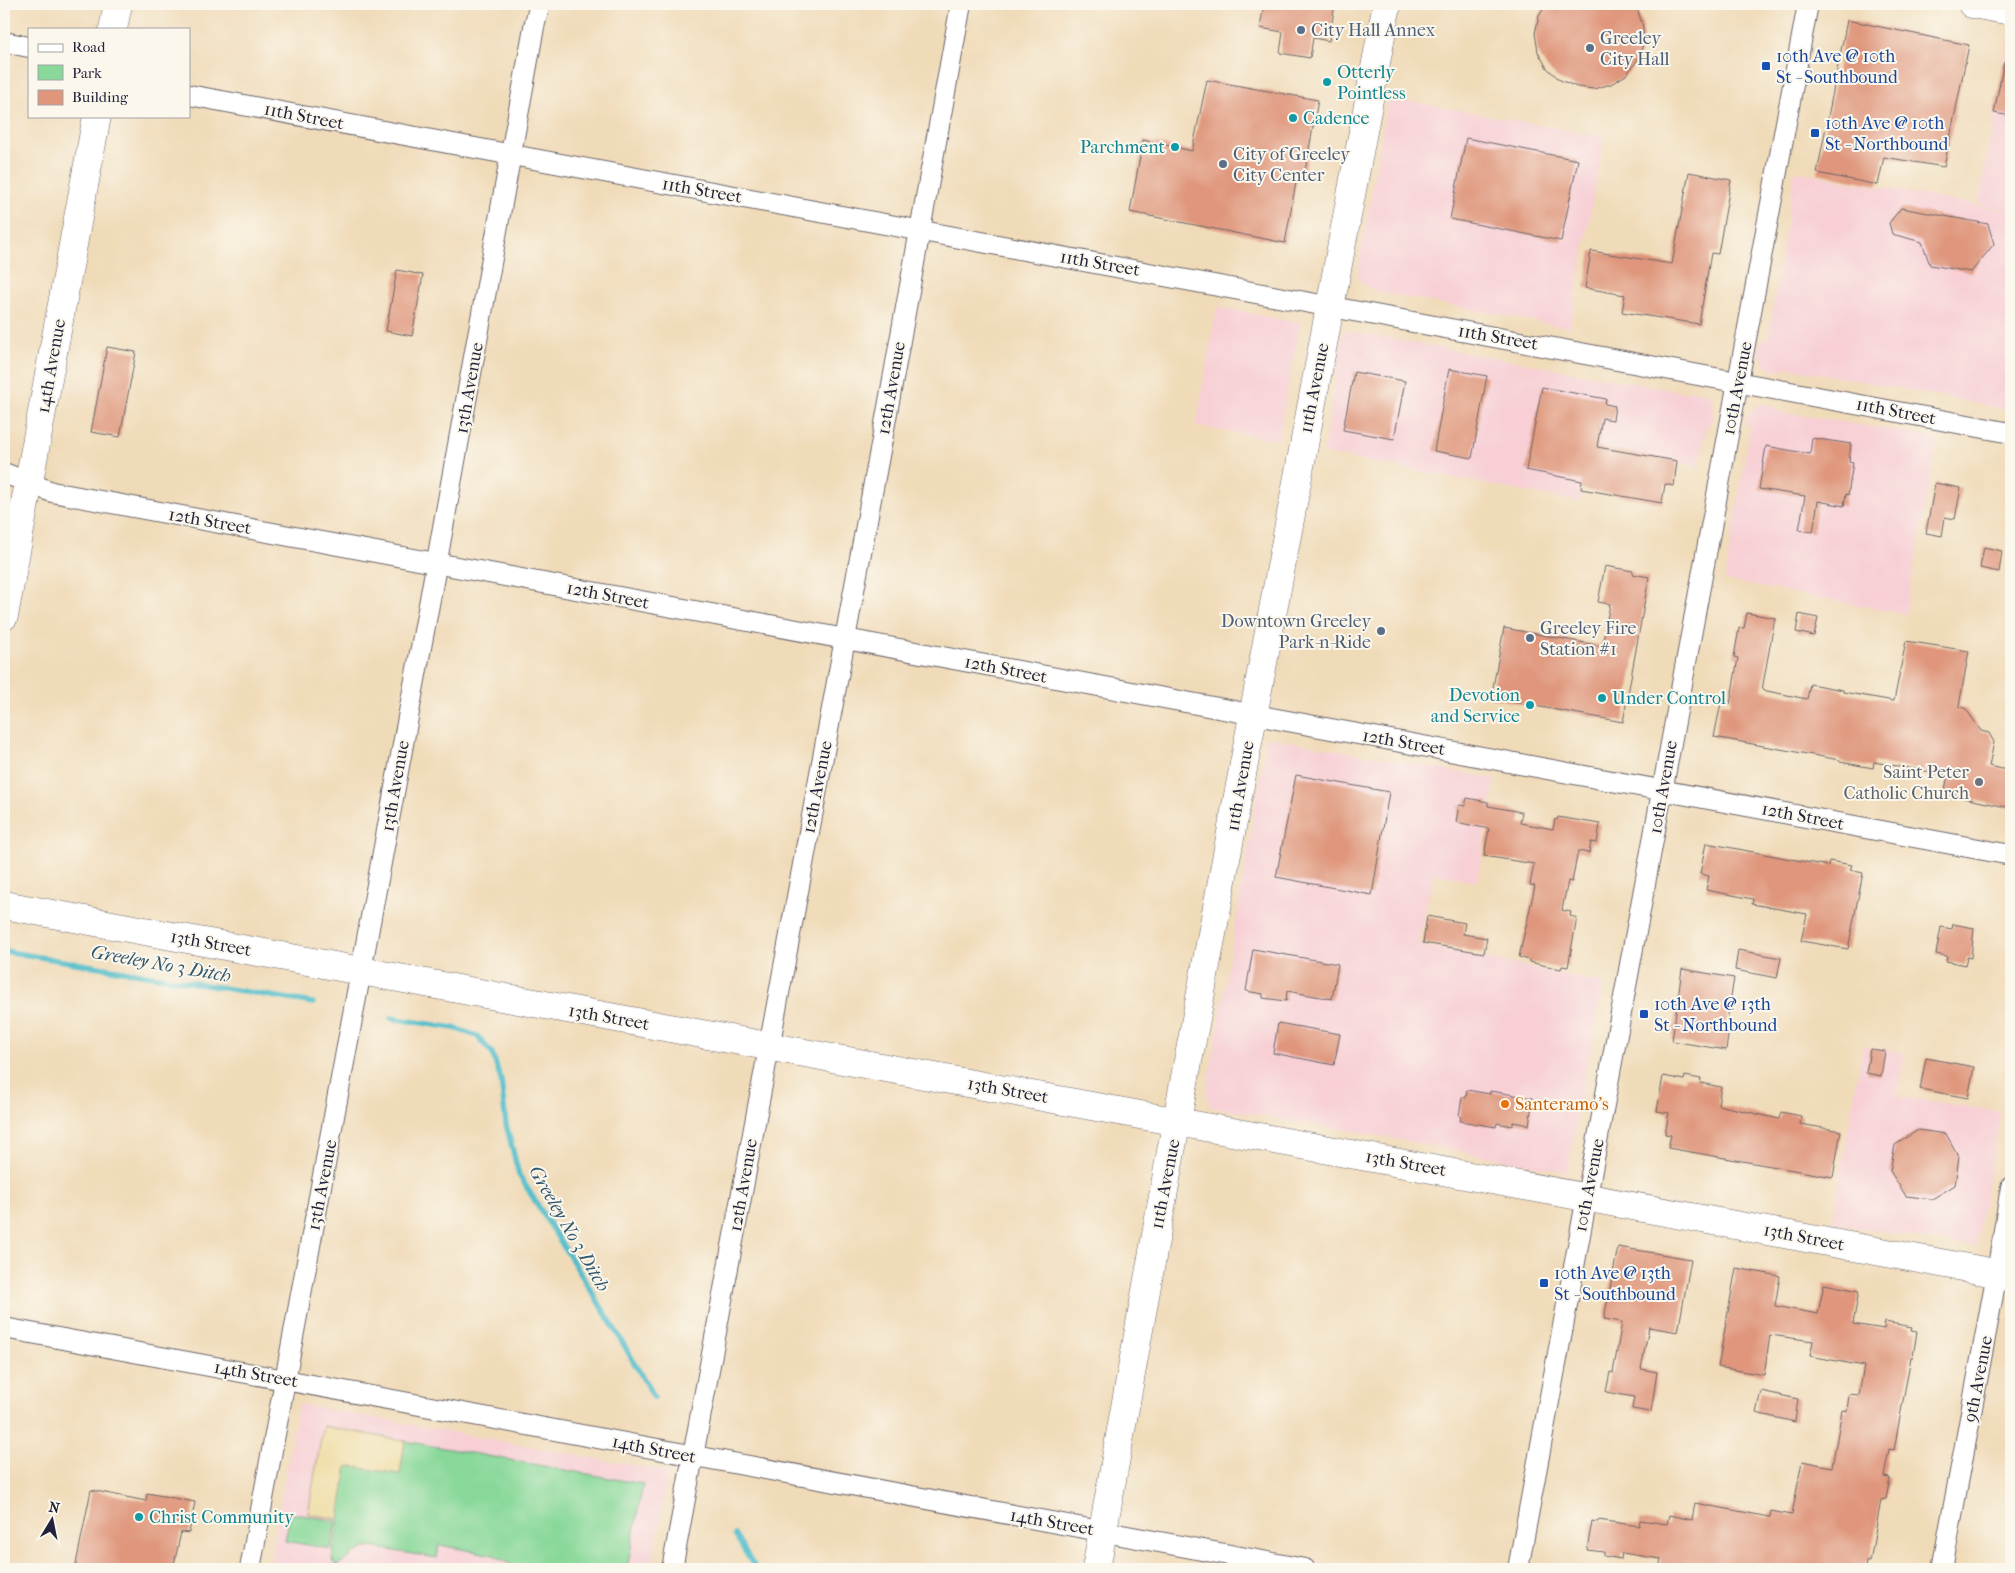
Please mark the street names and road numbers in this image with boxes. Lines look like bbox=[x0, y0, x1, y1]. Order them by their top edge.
street label: 11th Street bbox=[262, 98, 346, 135]
street label: 11th Street bbox=[660, 173, 744, 208]
street label: 11th Street bbox=[1058, 246, 1142, 281]
street label: 14th Avenue bbox=[33, 317, 70, 415]
street label: 11th Street bbox=[1456, 320, 1540, 355]
street label: 12th Avenue bbox=[873, 340, 910, 436]
street label: 10th Avenue bbox=[1718, 340, 1757, 437]
street label: 13th Avenue bbox=[451, 341, 488, 435]
street label: 11th Avenue bbox=[1295, 341, 1334, 435]
street label: 11th Street bbox=[1854, 393, 1938, 430]
street label: 12th Street bbox=[167, 504, 253, 539]
street label: 12th Street bbox=[565, 577, 651, 614]
street label: 12th Street bbox=[963, 651, 1049, 688]
street label: 12th Street bbox=[1361, 725, 1447, 760]
street label: 13th Avenue bbox=[377, 739, 414, 833]
street label: 12th Avenue bbox=[798, 739, 837, 835]
street label: 11th Avenue bbox=[1222, 739, 1259, 833]
street label: 10th Avenue bbox=[1645, 739, 1682, 836]
street label: 12th Street bbox=[1760, 798, 1846, 835]
street label: 13th Street bbox=[169, 926, 254, 961]
street label: 13th Street bbox=[567, 1000, 652, 1035]
street label: 13th Street bbox=[966, 1073, 1051, 1108]
street label: 12th Avenue bbox=[725, 1137, 762, 1233]
street label: 11th Avenue bbox=[1146, 1137, 1185, 1231]
street label: 10th Avenue bbox=[1570, 1137, 1609, 1234]
street label: 13th Avenue bbox=[303, 1138, 342, 1232]
street label: 13th Street bbox=[1364, 1146, 1449, 1181]
street label: 13th Street bbox=[1762, 1219, 1847, 1256]
street label: 9th Avenue bbox=[1960, 1334, 1997, 1424]
street label: 14th Street bbox=[212, 1357, 300, 1392]
street label: 14th Street bbox=[610, 1431, 698, 1468]
street label: 14th Street bbox=[1008, 1505, 1096, 1540]

